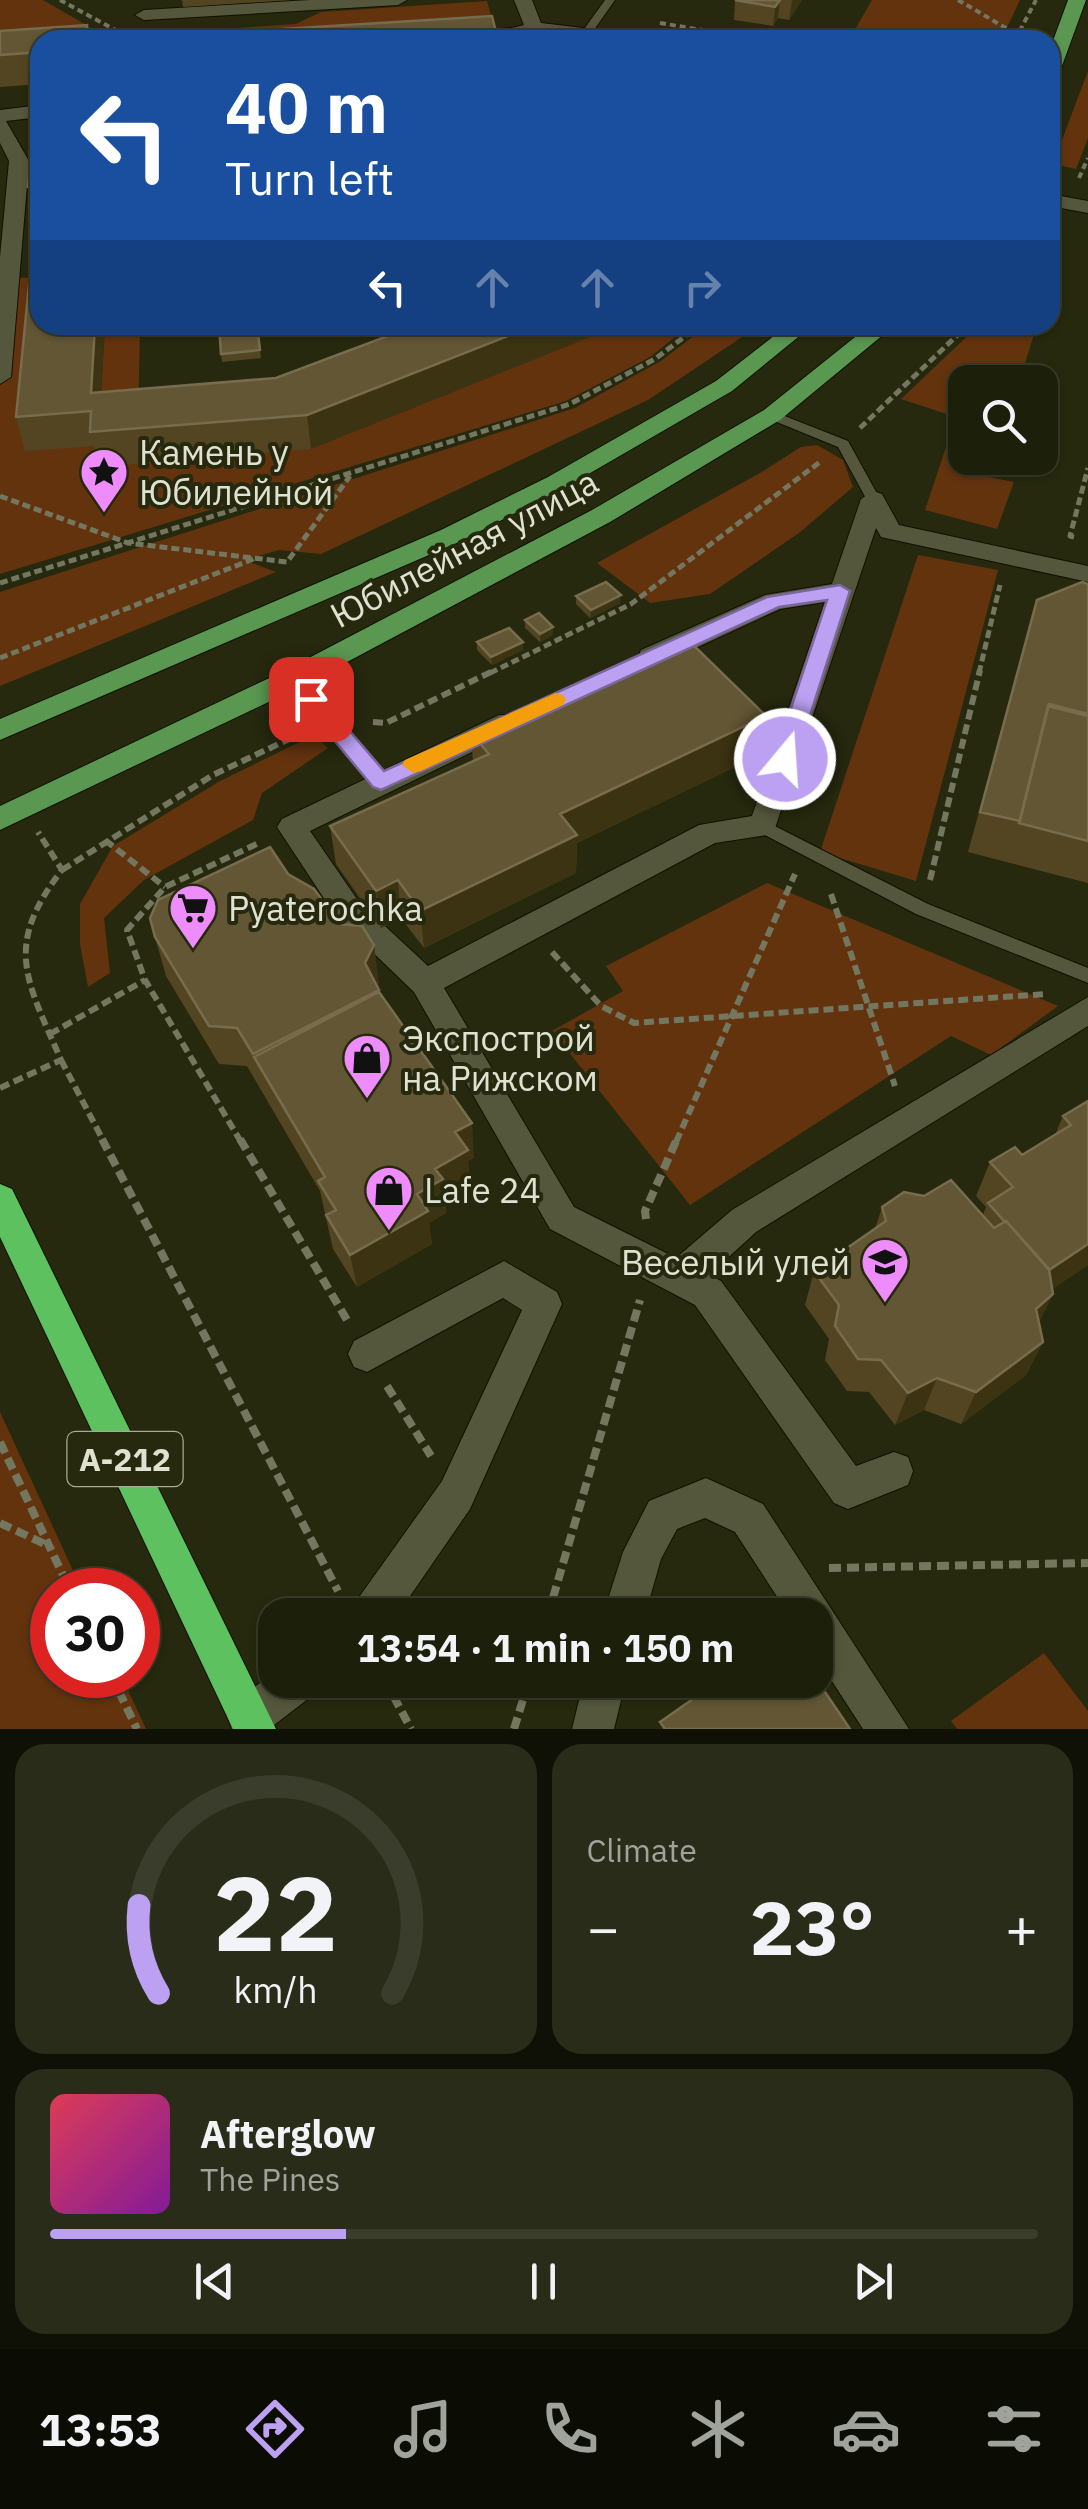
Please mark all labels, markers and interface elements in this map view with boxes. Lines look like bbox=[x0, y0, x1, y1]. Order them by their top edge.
text: 40 m bbox=[225, 61, 388, 152]
icon: left bbox=[60, 70, 190, 200]
text: Turn left bbox=[225, 149, 394, 207]
icon: left bbox=[360, 260, 415, 315]
icon: ahead bbox=[465, 260, 520, 315]
icon: ahead bbox=[570, 260, 625, 315]
icon: right bbox=[675, 260, 730, 315]
map controls bbox=[948, 365, 1058, 475]
button: search bbox=[948, 365, 1058, 475]
place label: Камень у Юбилейной bbox=[139, 429, 333, 515]
place icon: Камень у Юбилейной bbox=[78, 446, 130, 514]
street label: Юбилейная улица bbox=[322, 458, 606, 638]
pin bbox=[269, 657, 354, 742]
icon: arrive bbox=[284, 672, 339, 727]
position arrow bbox=[733, 707, 837, 811]
supermarket icon: Pyaterochka bbox=[167, 882, 219, 950]
place label: Pyaterochka bbox=[228, 885, 423, 931]
place label: Экспострой на Рижском bbox=[402, 1015, 598, 1101]
shop icon: Экспострой на Рижском bbox=[341, 1032, 393, 1100]
shop icon: Lafe 24 bbox=[363, 1164, 415, 1232]
place label: Lafe 24 bbox=[424, 1167, 541, 1213]
school or university icon: Веселый улей bbox=[859, 1236, 911, 1304]
place label: Веселый улей bbox=[621, 1239, 850, 1285]
road number: А-212 bbox=[68, 1432, 182, 1486]
speed limit sign: 30 bbox=[30, 1568, 160, 1698]
text: 13:54 · 1 min · 150 m bbox=[357, 1623, 734, 1672]
text: Climate bbox=[587, 1829, 697, 1871]
text: 22 bbox=[213, 1844, 338, 1980]
text: 23° bbox=[750, 1878, 875, 1976]
text: − bbox=[587, 1892, 620, 1963]
text: + bbox=[1005, 1892, 1038, 1963]
text: km/h bbox=[234, 1966, 318, 2013]
text: Afterglow bbox=[200, 2109, 376, 2158]
text: The Pines bbox=[200, 2158, 340, 2200]
icon: previous bbox=[187, 2254, 242, 2309]
icon: pause bbox=[516, 2254, 571, 2309]
icon: next bbox=[846, 2254, 901, 2309]
icon: directions bbox=[240, 2394, 310, 2464]
icon: music bbox=[388, 2394, 458, 2464]
icon: phone bbox=[535, 2394, 605, 2464]
icon: climate bbox=[683, 2394, 753, 2464]
icon: car bbox=[831, 2394, 901, 2464]
icon: filters bbox=[979, 2394, 1049, 2464]
text: 13:53 bbox=[39, 2400, 162, 2458]

